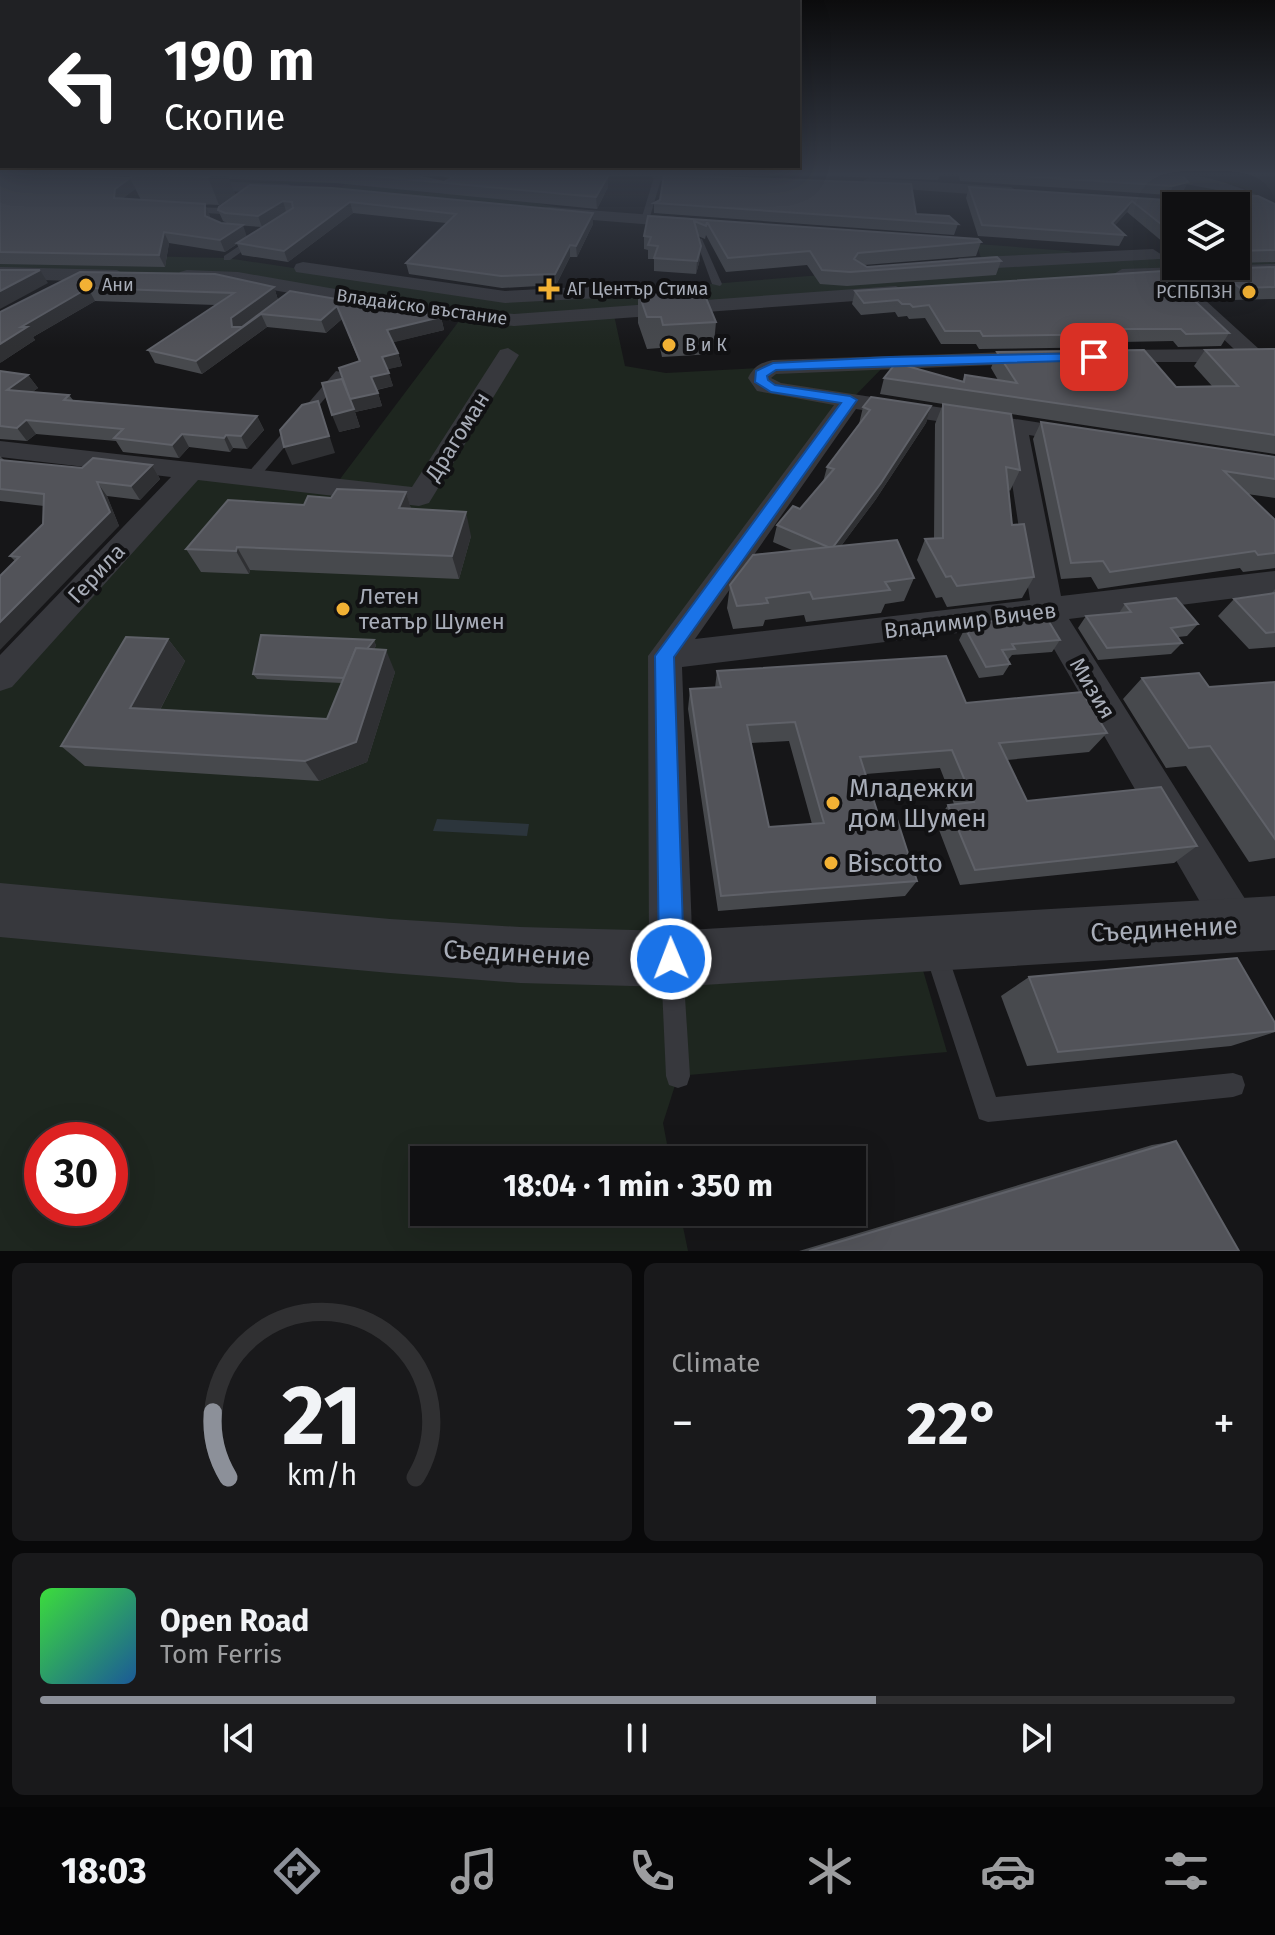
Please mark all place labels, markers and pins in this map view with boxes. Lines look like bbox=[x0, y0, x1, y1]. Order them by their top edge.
place label: Ани bbox=[102, 274, 134, 296]
marker: Ани bbox=[77, 276, 95, 294]
marker: АГ Център Стима bbox=[538, 278, 560, 300]
place label: АГ Център Стима bbox=[567, 278, 708, 300]
place label: РСПБПЗН bbox=[1156, 281, 1233, 303]
marker: РСПБПЗН bbox=[1240, 283, 1258, 301]
pin bbox=[1060, 323, 1128, 391]
place label: В и К bbox=[685, 334, 727, 356]
marker: В и К bbox=[660, 336, 678, 354]
place label: Летен театър Шумен bbox=[359, 583, 505, 635]
marker: Летен театър Шумен bbox=[334, 600, 352, 618]
place label: Младежки дом Шумен bbox=[849, 773, 987, 834]
marker: Младежки дом Шумен bbox=[824, 794, 842, 812]
place label: Biscotto bbox=[847, 848, 943, 879]
marker: Biscotto bbox=[822, 854, 840, 872]

